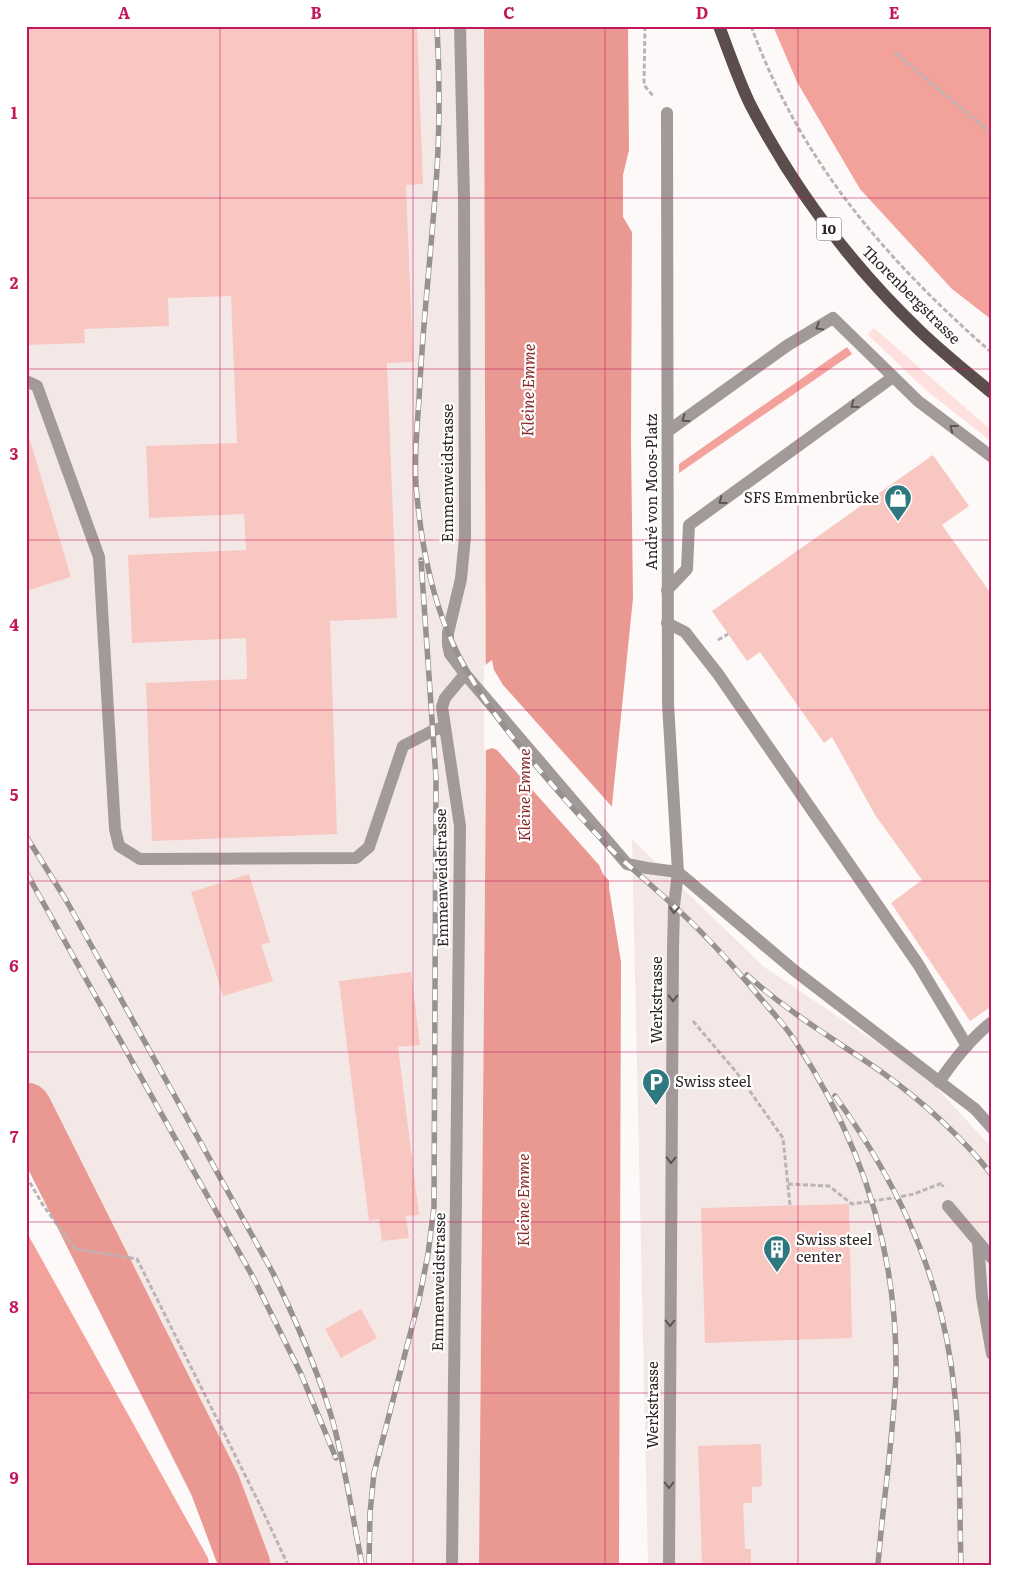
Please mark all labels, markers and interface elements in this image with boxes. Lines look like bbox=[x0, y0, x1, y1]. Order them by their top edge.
text: A bbox=[118, 0, 130, 24]
text: B bbox=[310, 0, 322, 24]
text: C bbox=[503, 0, 515, 24]
text: D bbox=[696, 0, 708, 24]
text: E bbox=[889, 0, 900, 24]
text: 1 bbox=[11, 100, 18, 124]
road number: 10 bbox=[816, 218, 842, 240]
street label: Thorenbergstrasse bbox=[857, 239, 967, 349]
text: 2 bbox=[10, 270, 19, 294]
one-way arrow bbox=[815, 320, 824, 330]
water label: Kleine Emme bbox=[514, 343, 540, 437]
one-way arrow bbox=[850, 399, 860, 408]
street label: Emmenweidstrasse bbox=[435, 403, 458, 542]
one-way arrow bbox=[681, 413, 691, 422]
street label: André von Moos-Platz bbox=[639, 414, 662, 570]
one-way arrow bbox=[949, 425, 959, 434]
text: 3 bbox=[10, 441, 19, 465]
shop icon: SFS Emmenbrücke bbox=[883, 483, 913, 522]
place label: SFS Emmenbrücke bbox=[744, 485, 879, 508]
one-way arrow bbox=[718, 495, 728, 504]
text: 4 bbox=[9, 612, 19, 636]
water label: Kleine Emme bbox=[511, 748, 535, 842]
text: 5 bbox=[10, 782, 19, 806]
street label: Emmenweidstrasse bbox=[428, 808, 453, 948]
one-way arrow bbox=[669, 906, 680, 914]
text: 6 bbox=[9, 953, 19, 977]
street label: Werkstrasse bbox=[644, 956, 667, 1044]
one-way arrow bbox=[668, 994, 678, 1002]
parking icon: Swiss steel bbox=[641, 1067, 671, 1106]
place label: Swiss steel bbox=[675, 1069, 751, 1092]
text: 7 bbox=[10, 1124, 19, 1148]
water label: Kleine Emme bbox=[510, 1153, 534, 1247]
one-way arrow bbox=[666, 1156, 676, 1164]
street label: Emmenweidstrasse bbox=[425, 1212, 450, 1352]
place label: Swiss steel center bbox=[796, 1227, 872, 1267]
building icon: Swiss steel center bbox=[762, 1234, 792, 1273]
text: 8 bbox=[9, 1294, 19, 1318]
one-way arrow bbox=[665, 1319, 675, 1327]
street label: Werkstrasse bbox=[640, 1361, 663, 1449]
text: 9 bbox=[9, 1465, 19, 1489]
one-way arrow bbox=[664, 1482, 674, 1489]

